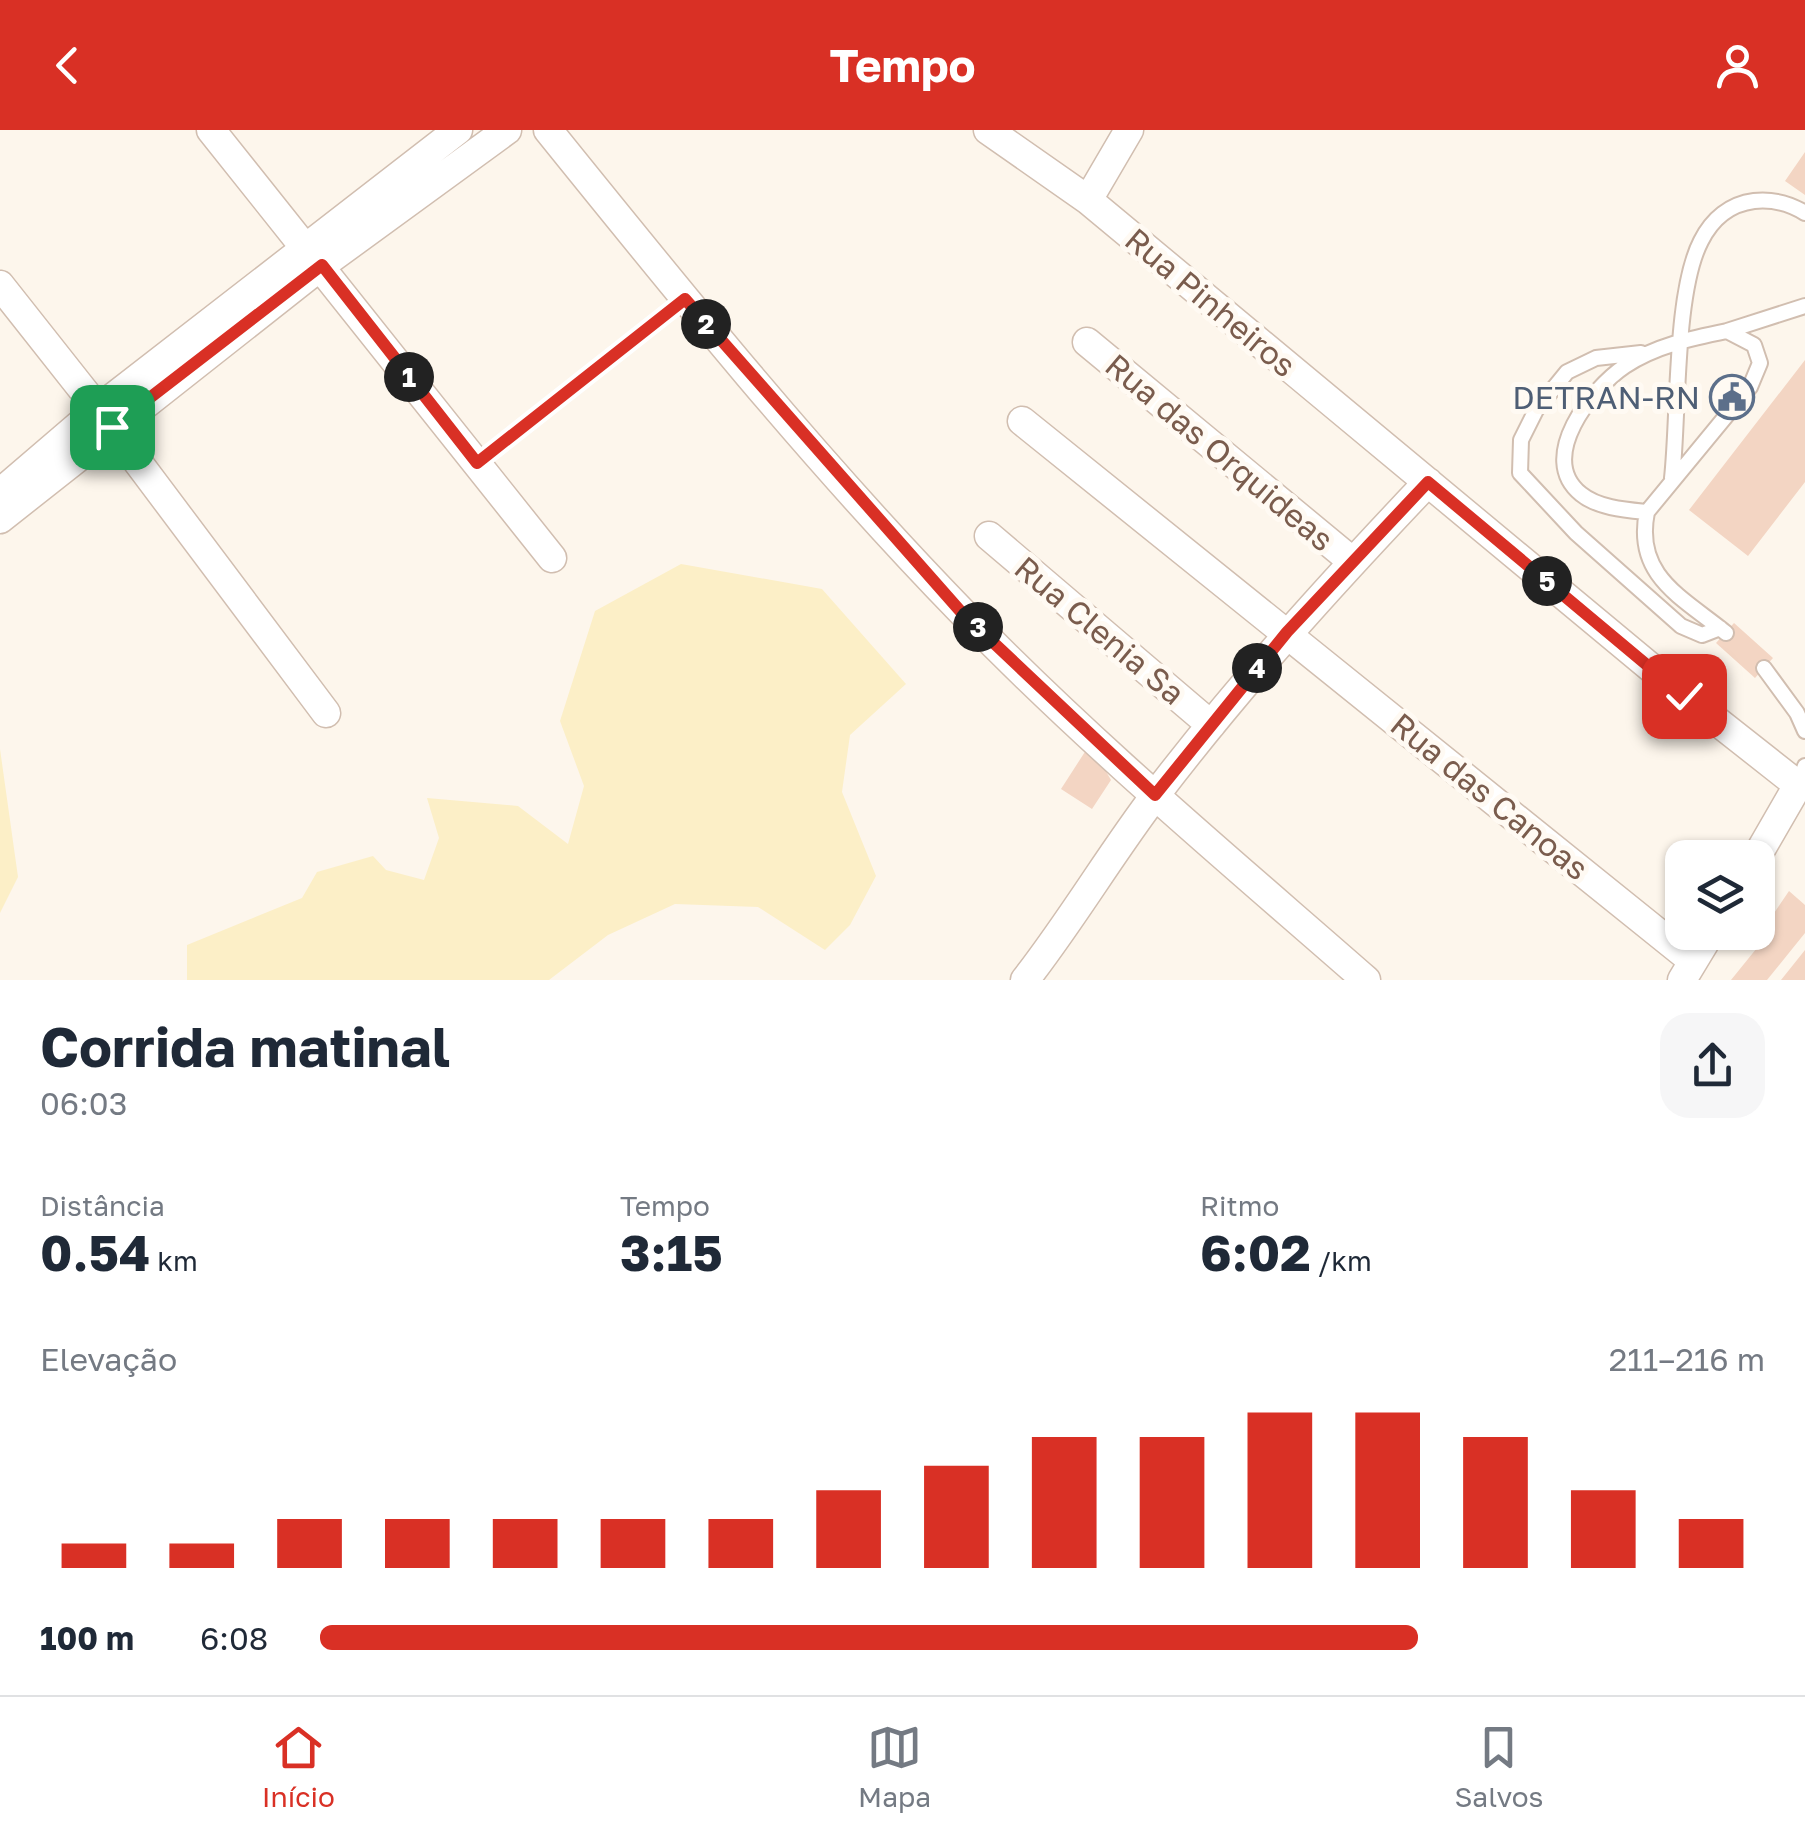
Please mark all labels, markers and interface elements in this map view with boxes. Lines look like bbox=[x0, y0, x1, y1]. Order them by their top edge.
icon: back bbox=[40, 38, 95, 93]
text: Tempo bbox=[829, 38, 976, 92]
icon: person bbox=[1710, 38, 1765, 93]
street label: Rua Pinheiros bbox=[1118, 220, 1304, 384]
pin: 2 bbox=[681, 299, 731, 349]
text: 2 bbox=[697, 307, 715, 340]
street label: Rua das Orquideas bbox=[1098, 346, 1342, 558]
pin: 1 bbox=[384, 352, 434, 402]
text: 1 bbox=[402, 360, 416, 393]
public building icon: DETRAN-RN bbox=[1709, 374, 1755, 420]
place label: DETRAN-RN bbox=[1512, 378, 1700, 416]
pin bbox=[70, 385, 155, 470]
icon: arrive bbox=[85, 400, 140, 455]
street label: Rua Clenia Sa bbox=[1007, 548, 1193, 712]
pin: 5 bbox=[1522, 556, 1572, 606]
text: 5 bbox=[1538, 564, 1556, 597]
pin: 3 bbox=[953, 602, 1003, 652]
text: 3 bbox=[969, 610, 987, 643]
pin: 4 bbox=[1232, 643, 1282, 693]
text: 4 bbox=[1248, 651, 1266, 684]
pin bbox=[1642, 654, 1727, 739]
icon: check bbox=[1657, 669, 1712, 724]
street label: Rua das Canoas bbox=[1384, 705, 1596, 887]
map controls bbox=[1665, 840, 1775, 950]
button: layers bbox=[1665, 840, 1775, 950]
text: Corrida matinal bbox=[40, 1013, 450, 1079]
button: share bbox=[1660, 1013, 1765, 1118]
text: 06:03 bbox=[40, 1084, 127, 1122]
text: Distância bbox=[40, 1189, 165, 1222]
text: Tempo bbox=[620, 1189, 710, 1222]
text: Ritmo bbox=[1200, 1189, 1279, 1222]
text: 0.54 bbox=[40, 1222, 150, 1282]
text: 3:15 bbox=[620, 1222, 723, 1282]
text: 6:02 bbox=[1200, 1222, 1311, 1282]
text: km bbox=[150, 1244, 198, 1277]
text: /km bbox=[1311, 1244, 1372, 1277]
text: Elevação bbox=[40, 1340, 177, 1378]
text: 211–216 m bbox=[1609, 1340, 1765, 1378]
text: 100 m bbox=[40, 1619, 134, 1657]
text: 6:08 bbox=[200, 1619, 268, 1657]
tab: Início bbox=[262, 1720, 335, 1813]
tab: Mapa bbox=[858, 1720, 931, 1813]
tab: Salvos bbox=[1454, 1720, 1543, 1813]

